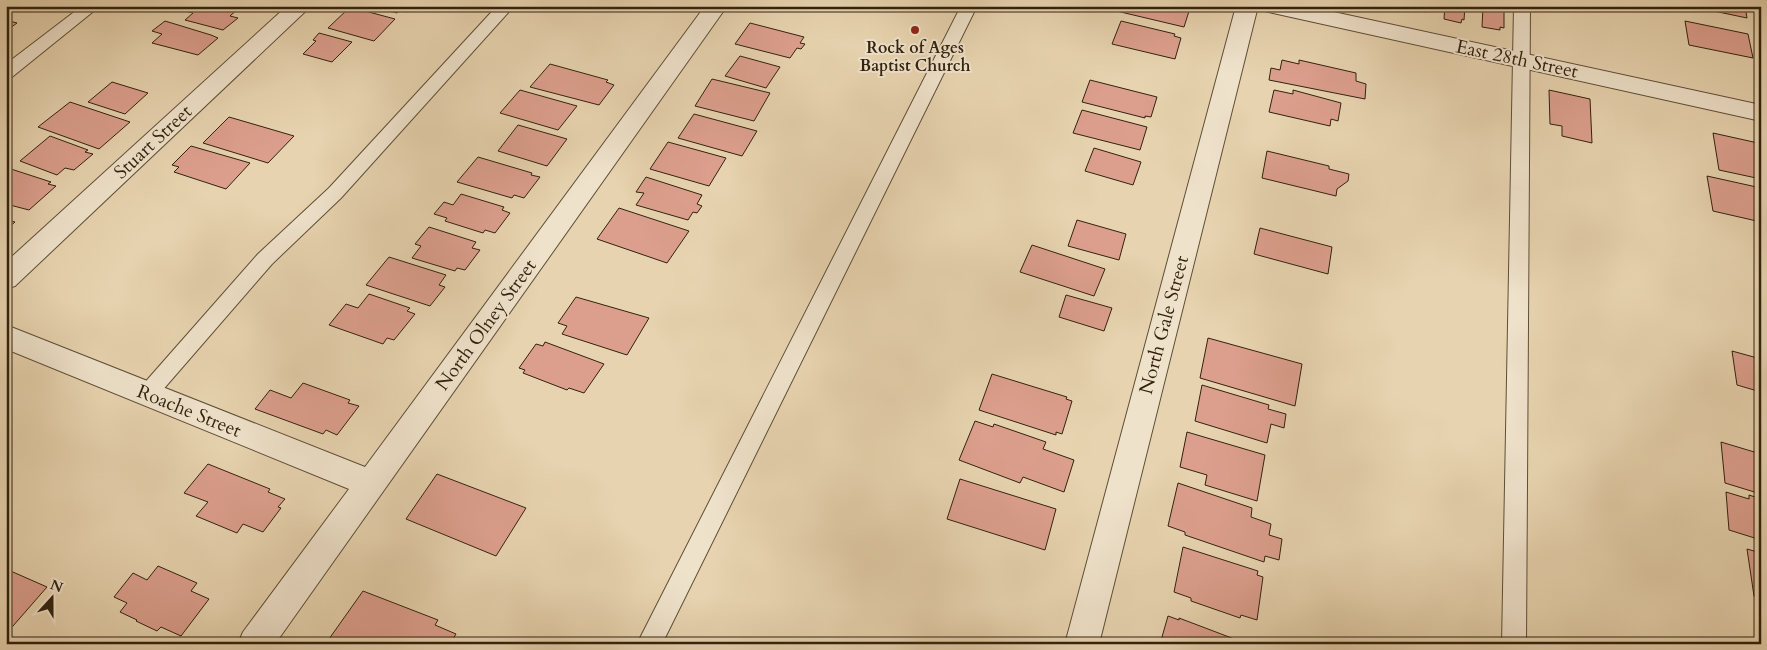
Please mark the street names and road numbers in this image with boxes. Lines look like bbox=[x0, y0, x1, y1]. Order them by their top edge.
street label: East 28th Street bbox=[1454, 33, 1580, 85]
street label: Stuart Street bbox=[108, 99, 198, 185]
street label: North Gale Street bbox=[1133, 253, 1195, 397]
street label: North Olney Street bbox=[429, 254, 543, 396]
street label: Roache Street bbox=[133, 378, 245, 444]

